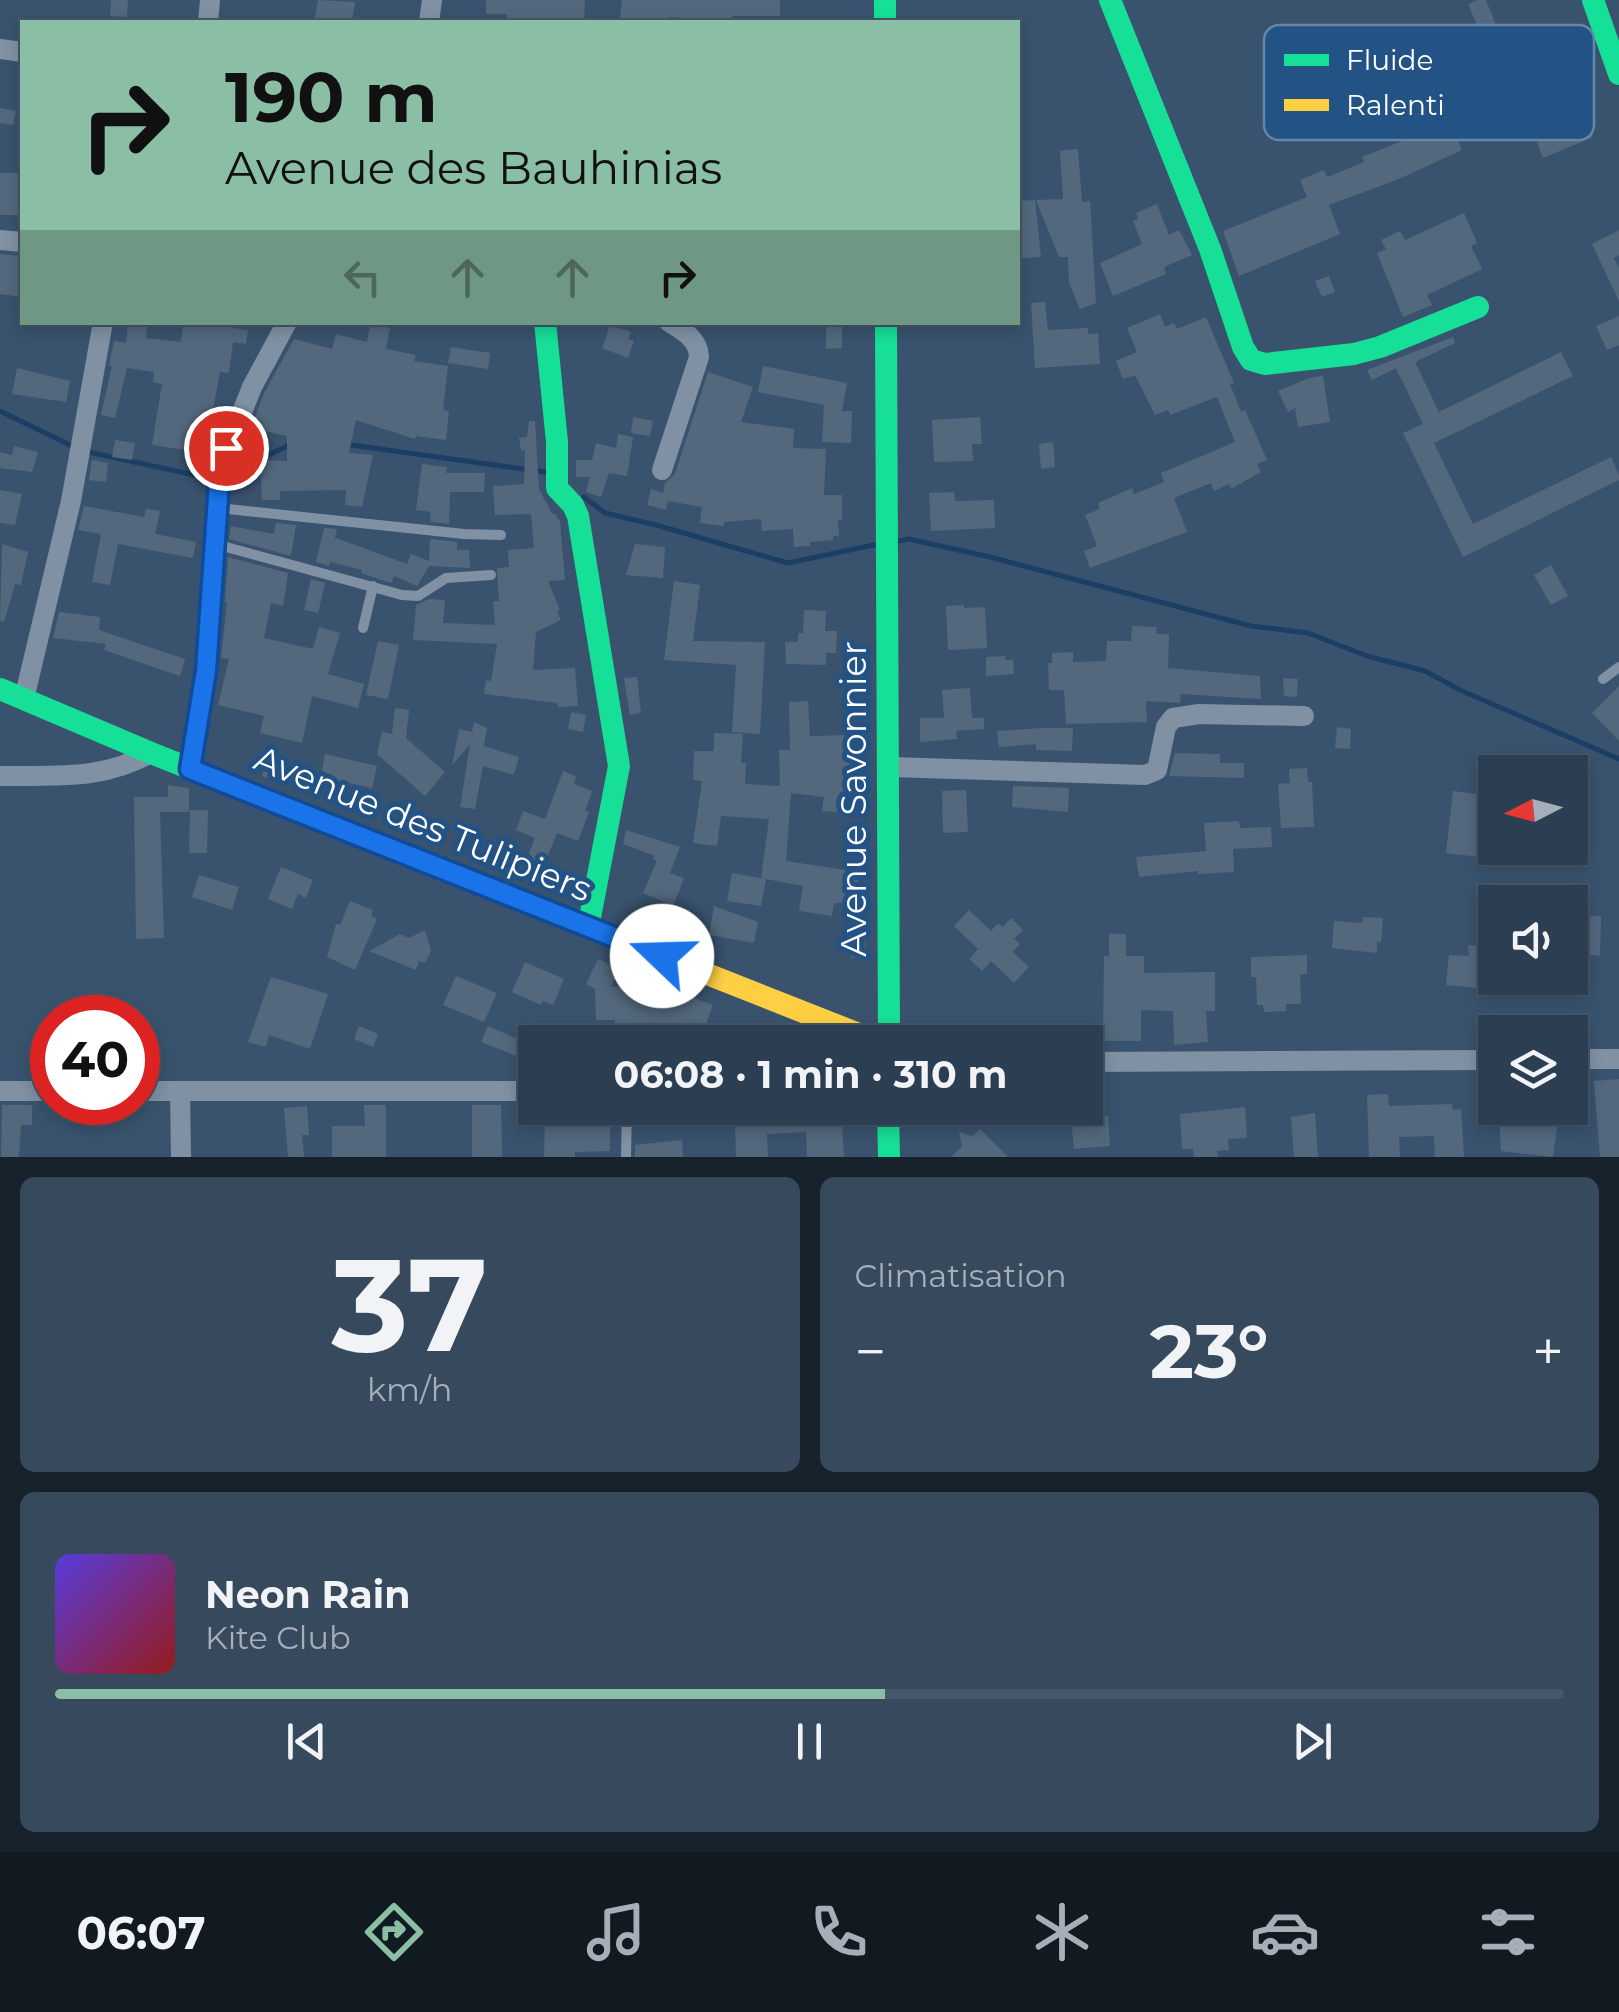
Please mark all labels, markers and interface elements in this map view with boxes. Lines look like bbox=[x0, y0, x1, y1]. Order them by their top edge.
legend bbox=[1264, 25, 1594, 140]
text: Fluide bbox=[1346, 43, 1434, 77]
text: 190 m bbox=[225, 54, 438, 140]
icon: right bbox=[60, 60, 190, 190]
text: Ralenti bbox=[1346, 88, 1445, 122]
text: Avenue des Bauhinias bbox=[225, 140, 722, 195]
icon: left bbox=[335, 250, 390, 305]
icon: ahead bbox=[440, 250, 495, 305]
icon: ahead bbox=[545, 250, 600, 305]
icon: right bbox=[650, 250, 705, 305]
pin bbox=[184, 406, 269, 491]
icon: arrive bbox=[199, 421, 254, 476]
street label: Avenue Savonnier bbox=[832, 641, 875, 957]
street label: Avenue des Tulipiers bbox=[248, 736, 598, 911]
north arrow bbox=[1478, 755, 1588, 865]
map controls bbox=[1478, 755, 1588, 1125]
button: sound bbox=[1478, 885, 1588, 995]
position arrow bbox=[610, 904, 714, 1008]
speed limit sign: 40 bbox=[30, 995, 160, 1125]
button: layers bbox=[1478, 1015, 1588, 1125]
text: 06:08 · 1 min · 310 m bbox=[614, 1051, 1007, 1098]
text: 37 bbox=[332, 1225, 488, 1384]
text: Climatisation bbox=[855, 1256, 1067, 1295]
text: 23° bbox=[1150, 1305, 1269, 1397]
text: − bbox=[855, 1318, 886, 1385]
text: + bbox=[1532, 1318, 1564, 1385]
text: km/h bbox=[367, 1370, 452, 1409]
text: Neon Rain bbox=[205, 1571, 410, 1618]
text: Kite Club bbox=[205, 1618, 351, 1657]
icon: previous bbox=[279, 1714, 334, 1769]
icon: pause bbox=[782, 1714, 837, 1769]
icon: next bbox=[1285, 1714, 1340, 1769]
icon: directions bbox=[359, 1897, 429, 1967]
icon: music bbox=[581, 1897, 651, 1967]
icon: phone bbox=[804, 1897, 874, 1967]
icon: climate bbox=[1027, 1897, 1097, 1967]
icon: car bbox=[1250, 1897, 1320, 1967]
icon: filters bbox=[1473, 1897, 1543, 1967]
text: 06:07 bbox=[76, 1905, 206, 1960]

